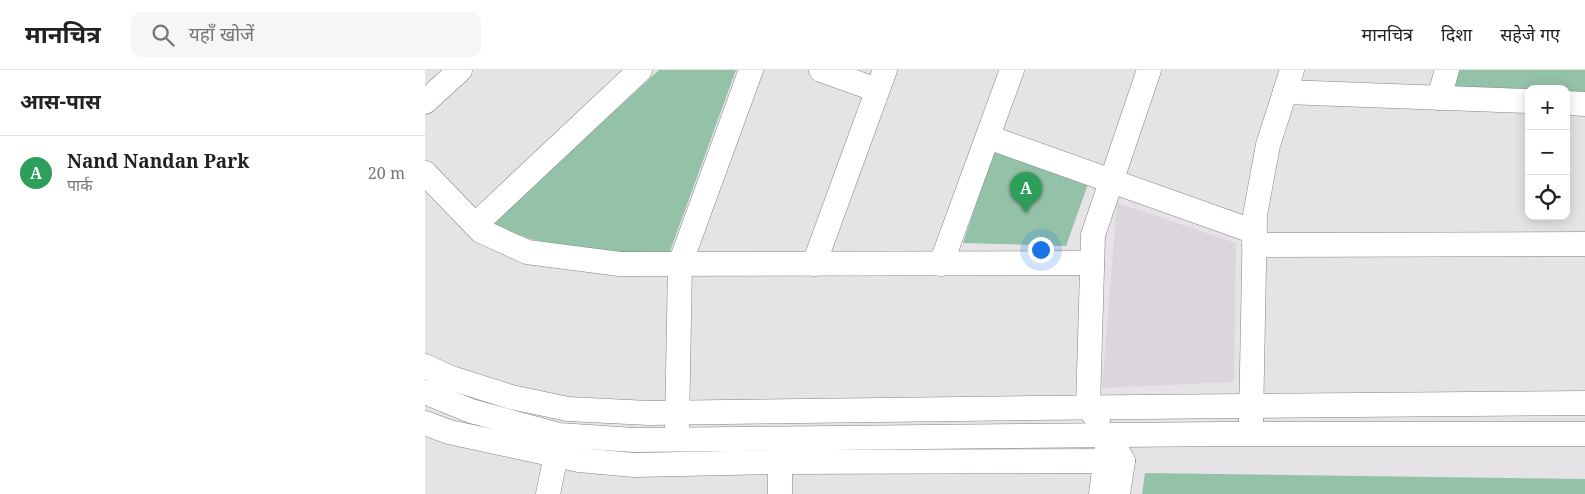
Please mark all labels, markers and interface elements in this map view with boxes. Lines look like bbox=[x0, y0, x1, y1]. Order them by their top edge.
search box bbox=[131, 12, 481, 57]
text: मानचित्र bbox=[25, 17, 101, 50]
icon: search bbox=[149, 21, 177, 49]
text: यहाँ खोजें bbox=[189, 21, 254, 47]
text: मानचित्र bbox=[1362, 22, 1413, 46]
text: दिशा bbox=[1441, 22, 1472, 46]
text: सहेजे गए bbox=[1500, 22, 1560, 46]
map controls bbox=[1525, 85, 1570, 220]
button: + bbox=[1525, 85, 1570, 130]
text: आस-पास bbox=[20, 87, 101, 115]
button: − bbox=[1525, 130, 1570, 175]
text: Nand Nandan Park bbox=[67, 148, 249, 174]
text: A bbox=[30, 162, 42, 184]
text: 20 m bbox=[368, 162, 405, 184]
pin: A bbox=[1010, 172, 1042, 213]
text: पार्क bbox=[67, 174, 93, 196]
button: locate bbox=[1525, 175, 1570, 220]
your location bbox=[1028, 237, 1054, 263]

